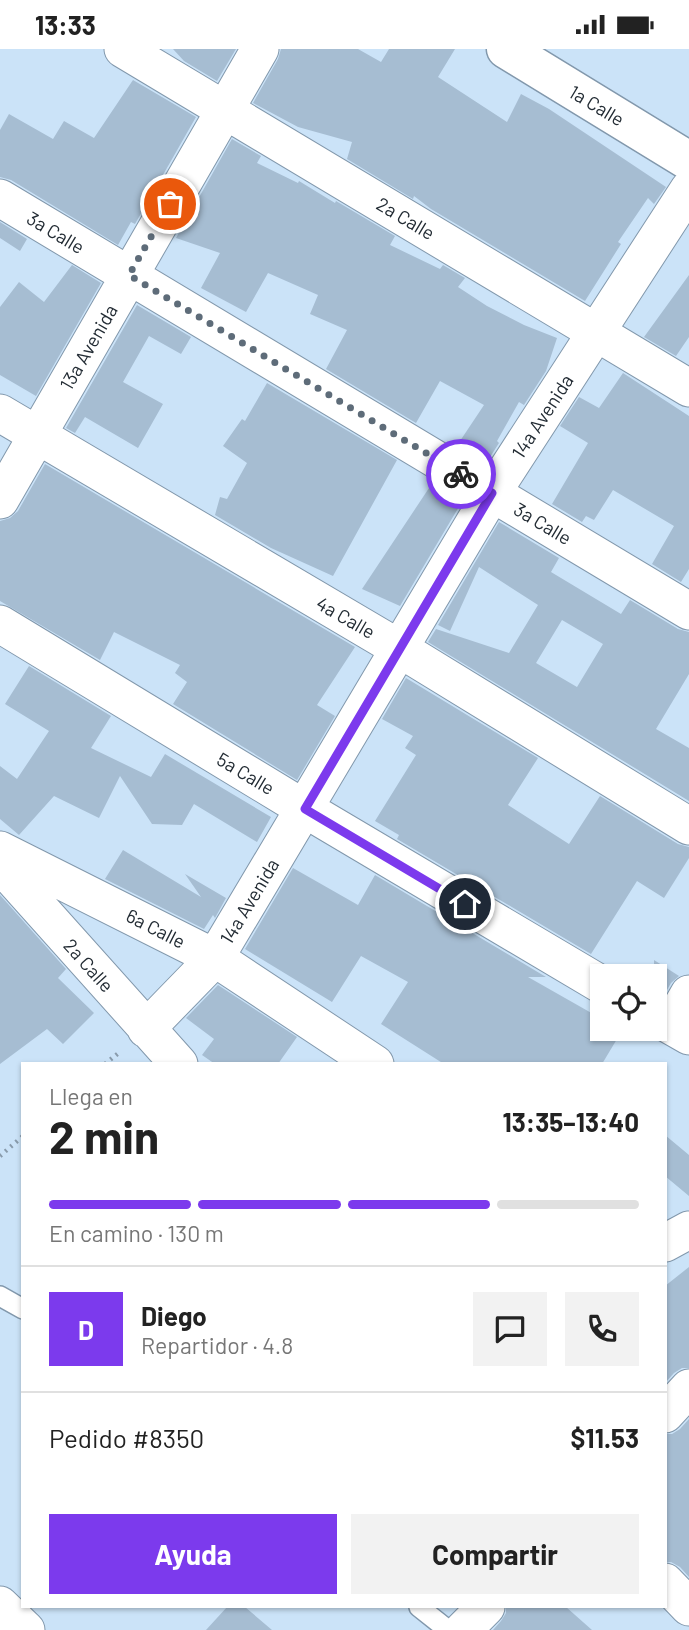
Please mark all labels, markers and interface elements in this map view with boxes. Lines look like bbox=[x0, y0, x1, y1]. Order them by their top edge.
text: 13:33 bbox=[35, 9, 96, 40]
street label: 1a Calle bbox=[565, 80, 629, 130]
pin bbox=[140, 174, 200, 234]
icon: bag bbox=[151, 185, 189, 223]
street label: 2a Calle bbox=[373, 192, 439, 244]
street label: 3a Calle bbox=[23, 206, 89, 258]
street label: 13a Avenida bbox=[54, 300, 122, 394]
street label: 14a Avenida bbox=[506, 370, 578, 462]
courier bbox=[426, 439, 496, 509]
icon: bike bbox=[442, 455, 480, 493]
street label: 3a Calle bbox=[510, 497, 576, 549]
street label: 4a Calle bbox=[313, 591, 379, 643]
street label: 5a Calle bbox=[213, 747, 279, 799]
street label: 14a Avenida bbox=[215, 854, 283, 948]
pin bbox=[435, 874, 495, 934]
icon: home bbox=[446, 885, 484, 923]
street label: 6a Calle bbox=[123, 903, 189, 953]
street label: 2a Calle bbox=[59, 934, 119, 996]
map controls bbox=[590, 964, 667, 1041]
button: locate bbox=[590, 964, 667, 1041]
text: Llega en bbox=[49, 1082, 133, 1110]
text: 13:35–13:40 bbox=[503, 1106, 639, 1137]
text: 2 min bbox=[49, 1108, 159, 1163]
text: En camino · 130 m bbox=[49, 1219, 224, 1247]
button: chat bbox=[473, 1292, 547, 1366]
button: phone bbox=[565, 1292, 639, 1366]
text: Diego bbox=[141, 1300, 207, 1331]
text: D bbox=[78, 1314, 94, 1345]
text: Repartidor · 4.8 bbox=[141, 1331, 293, 1359]
text: Pedido #8350 bbox=[49, 1422, 204, 1453]
text: $11.53 bbox=[570, 1422, 639, 1453]
button: Ayuda bbox=[49, 1514, 337, 1594]
button: Compartir bbox=[351, 1514, 639, 1594]

